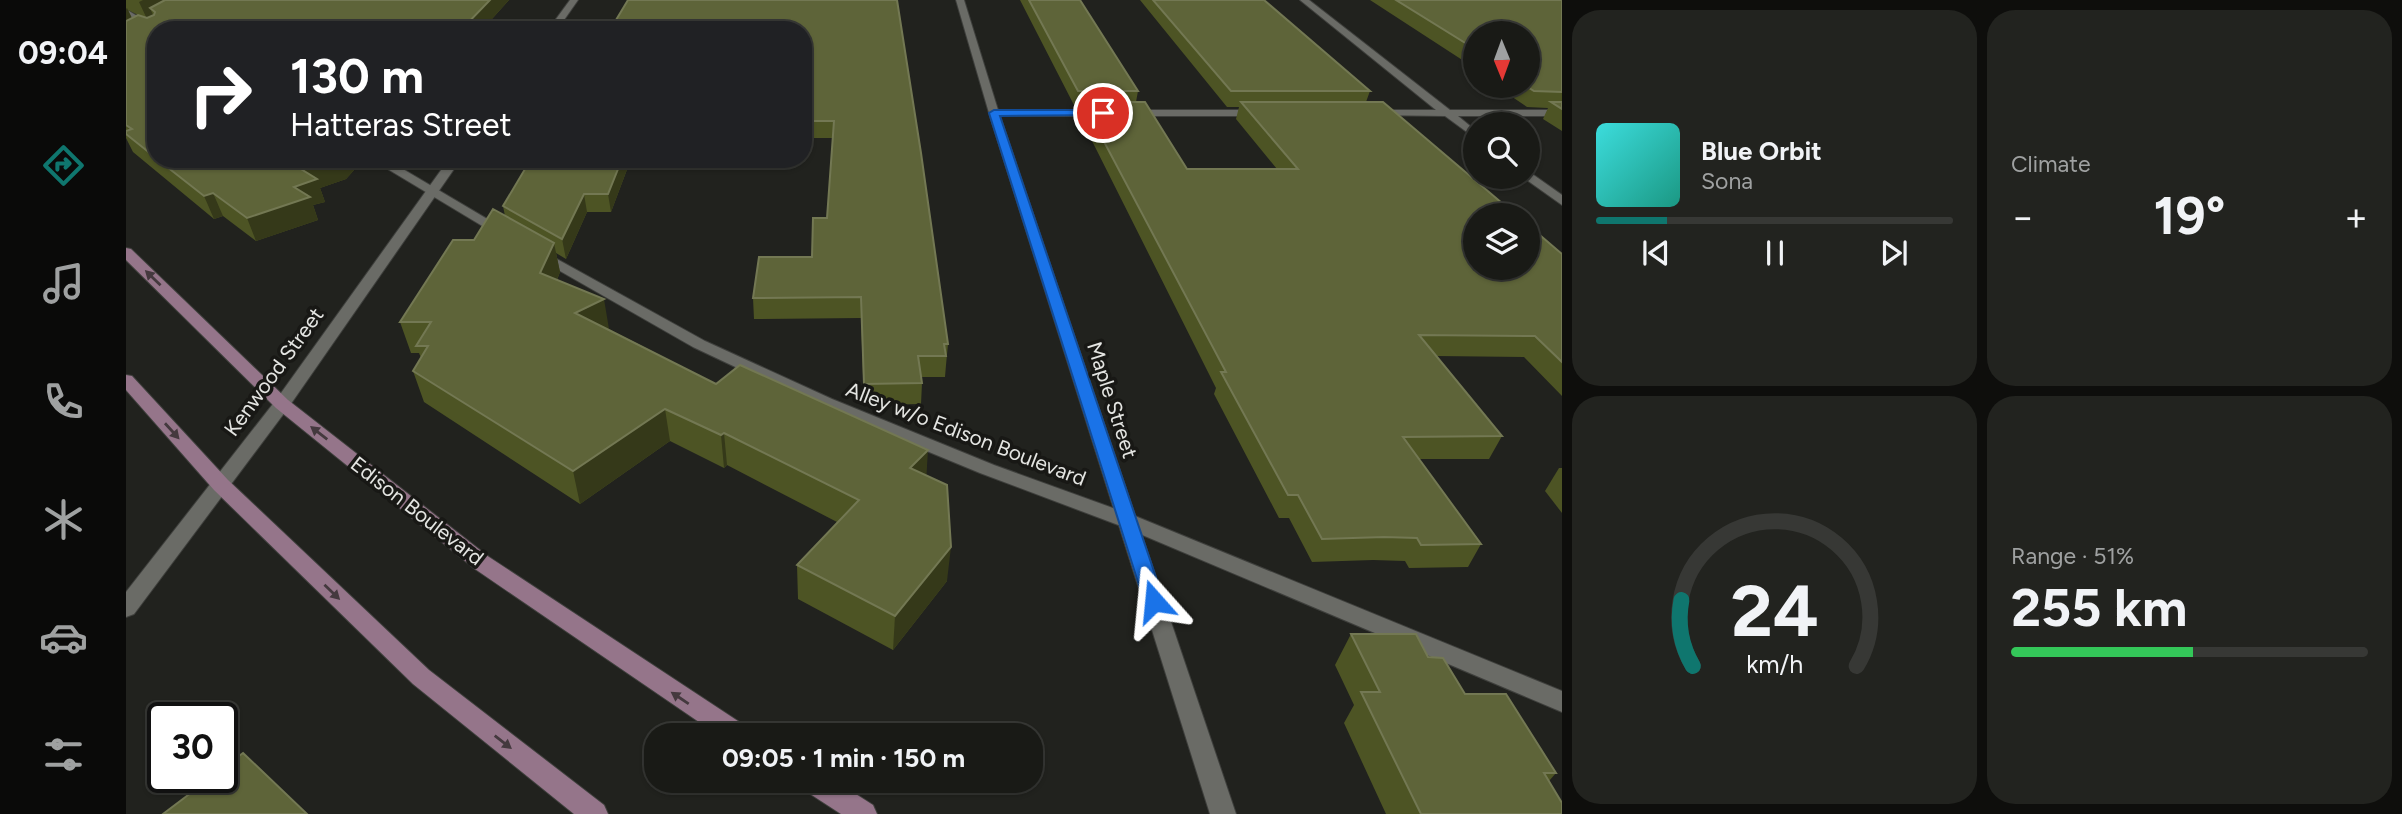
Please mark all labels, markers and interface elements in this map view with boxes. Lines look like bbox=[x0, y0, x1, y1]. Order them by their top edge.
north arrow bbox=[1463, 21, 1540, 98]
map controls bbox=[1463, 21, 1540, 280]
text: 09:04 bbox=[18, 34, 108, 72]
text: 130 m bbox=[290, 46, 424, 105]
icon: right bbox=[175, 49, 266, 140]
pin bbox=[1073, 83, 1133, 143]
icon: arrive bbox=[1084, 94, 1122, 132]
text: Hatteras Street bbox=[290, 106, 512, 144]
button: search bbox=[1463, 112, 1540, 189]
text: Blue Orbit bbox=[1701, 135, 1822, 167]
icon: directions bbox=[39, 141, 88, 190]
text: Climate bbox=[2011, 150, 2090, 178]
text: Sona bbox=[1701, 167, 1753, 195]
text: 19° bbox=[2154, 185, 2225, 247]
text: − bbox=[2011, 194, 2035, 240]
text: + bbox=[2344, 194, 2368, 240]
button: layers bbox=[1463, 203, 1540, 280]
icon: previous bbox=[1637, 234, 1675, 272]
icon: pause bbox=[1756, 234, 1794, 272]
icon: next bbox=[1875, 234, 1913, 272]
icon: music bbox=[39, 259, 88, 308]
one-way arrow bbox=[145, 270, 161, 286]
street label: Kenwood Street bbox=[219, 303, 329, 441]
street label: Maple Street bbox=[1082, 338, 1143, 461]
street label: Alley w/o Edison Boulevard bbox=[843, 376, 1090, 491]
icon: phone bbox=[39, 377, 88, 426]
one-way arrow bbox=[164, 422, 180, 440]
one-way arrow bbox=[310, 427, 328, 441]
street label: Edison Boulevard bbox=[346, 451, 489, 570]
icon: climate bbox=[39, 495, 88, 544]
text: Range · 51% bbox=[2011, 542, 2134, 570]
position arrow bbox=[1117, 564, 1191, 638]
text: 24 bbox=[1730, 567, 1819, 654]
text: 255 km bbox=[2011, 577, 2187, 639]
one-way arrow bbox=[323, 584, 340, 600]
icon: car bbox=[39, 613, 88, 662]
text: km/h bbox=[1746, 649, 1803, 679]
one-way arrow bbox=[671, 691, 689, 705]
speed limit sign: 30 bbox=[147, 702, 238, 793]
icon: filters bbox=[39, 730, 88, 779]
one-way arrow bbox=[494, 734, 512, 749]
text: 09:05 · 1 min · 150 m bbox=[722, 742, 965, 774]

